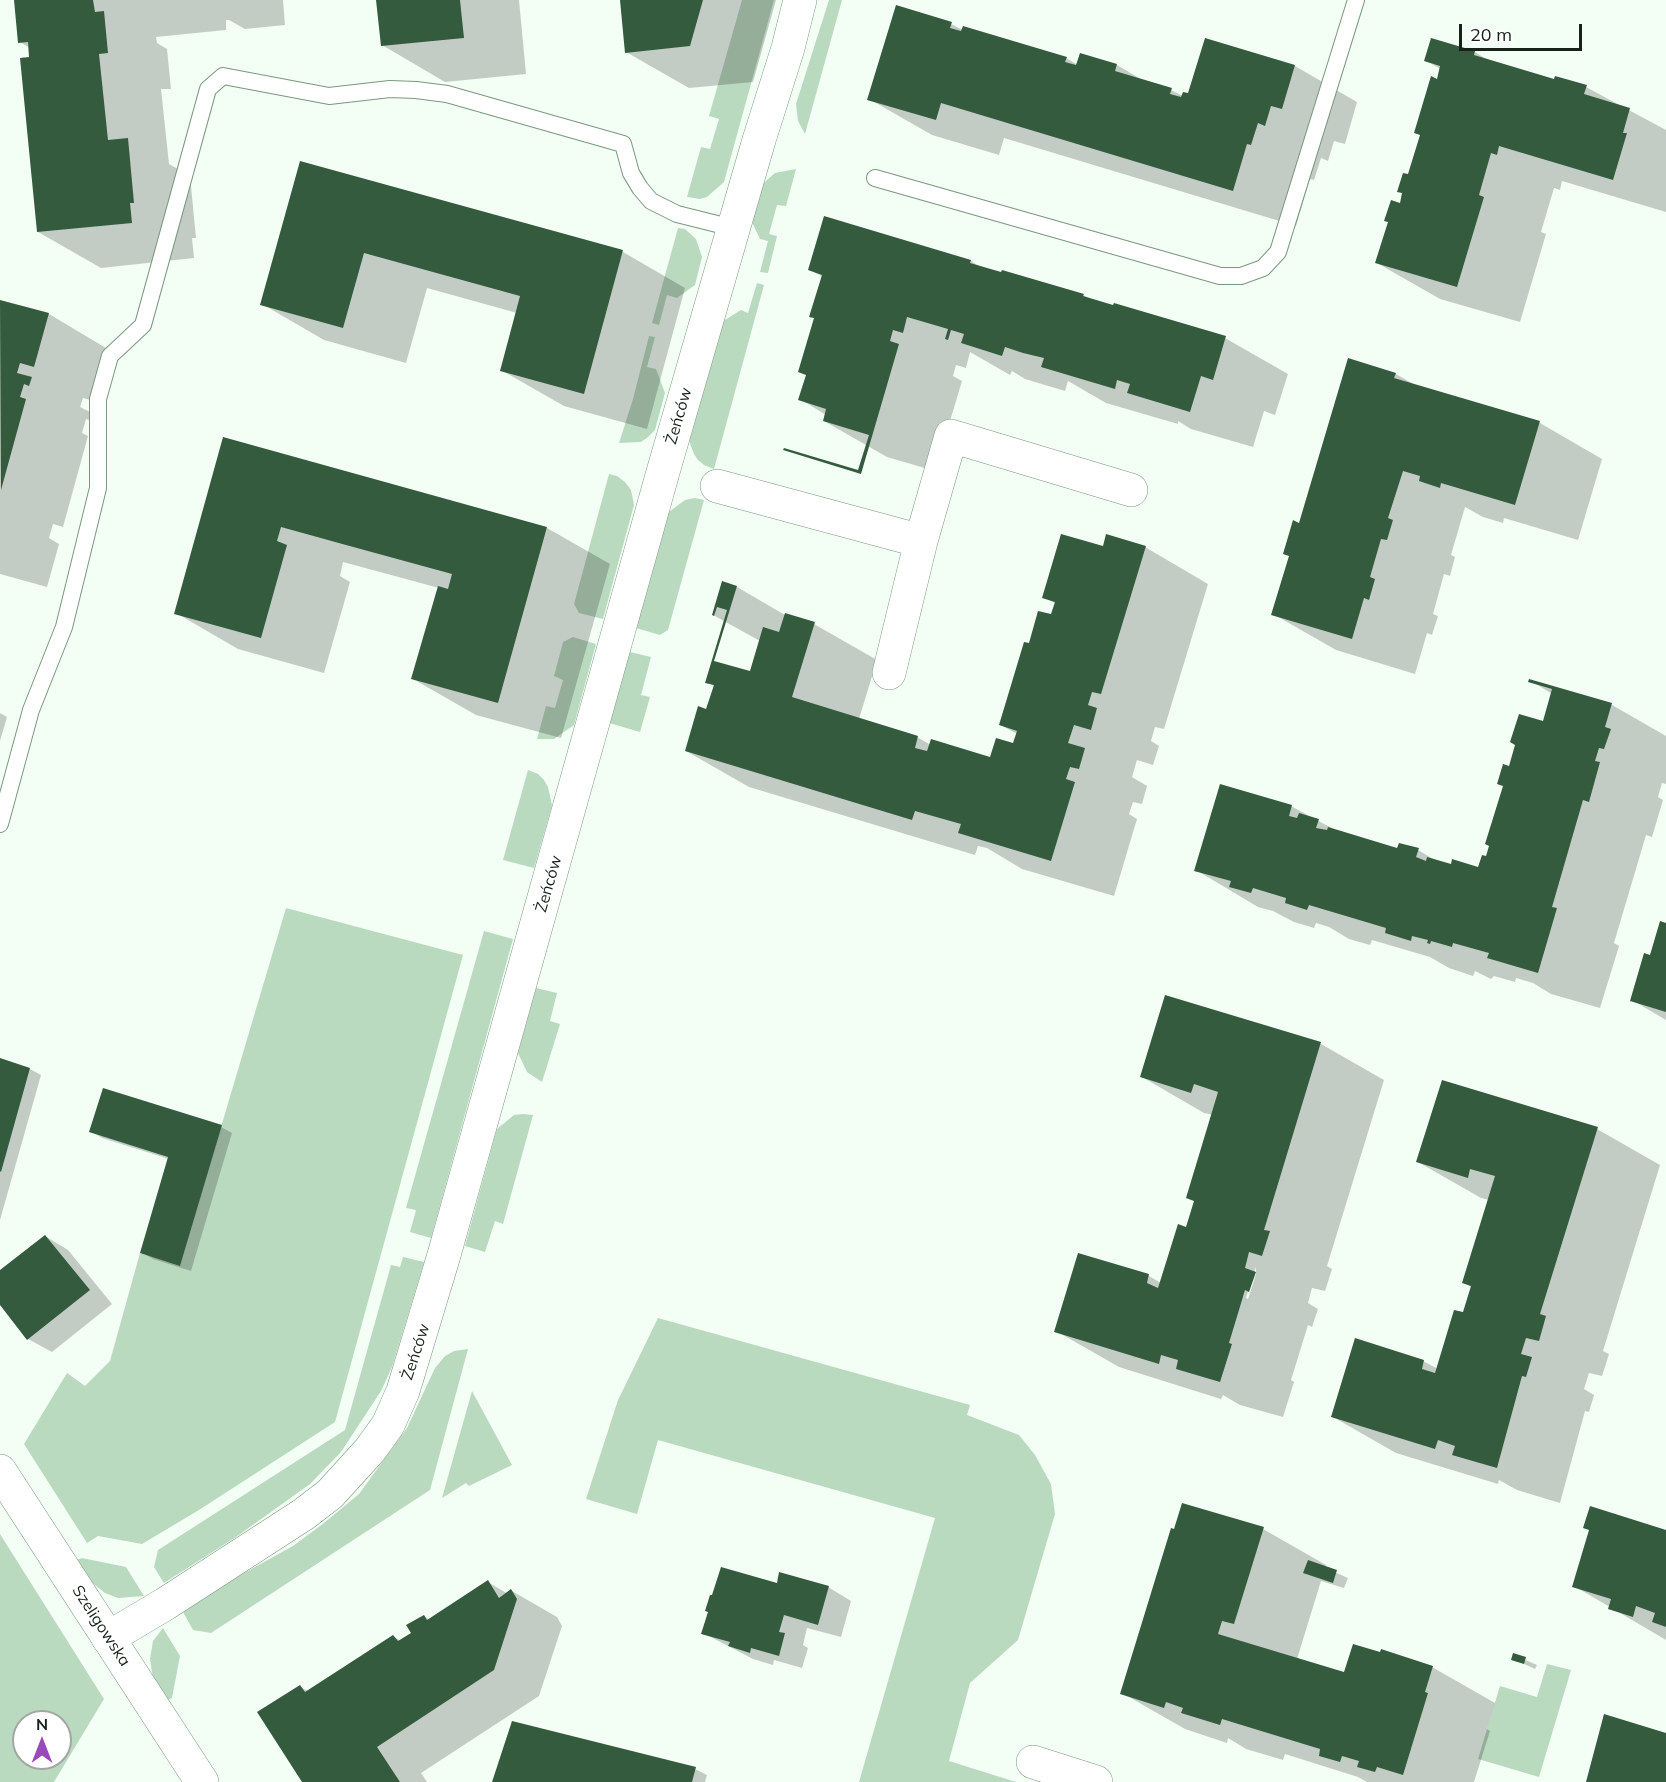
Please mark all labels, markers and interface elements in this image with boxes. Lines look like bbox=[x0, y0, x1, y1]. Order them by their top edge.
scale bar bbox=[1462, 12, 1585, 50]
text: 20 m bbox=[1470, 23, 1512, 46]
street label: Żeńców bbox=[662, 385, 696, 447]
street label: Żeńców bbox=[532, 853, 566, 915]
street label: Żeńców bbox=[398, 1321, 434, 1383]
street label: Szeligowska bbox=[68, 1582, 134, 1670]
north arrow bbox=[12, 1710, 72, 1770]
text: N bbox=[36, 1714, 48, 1734]

